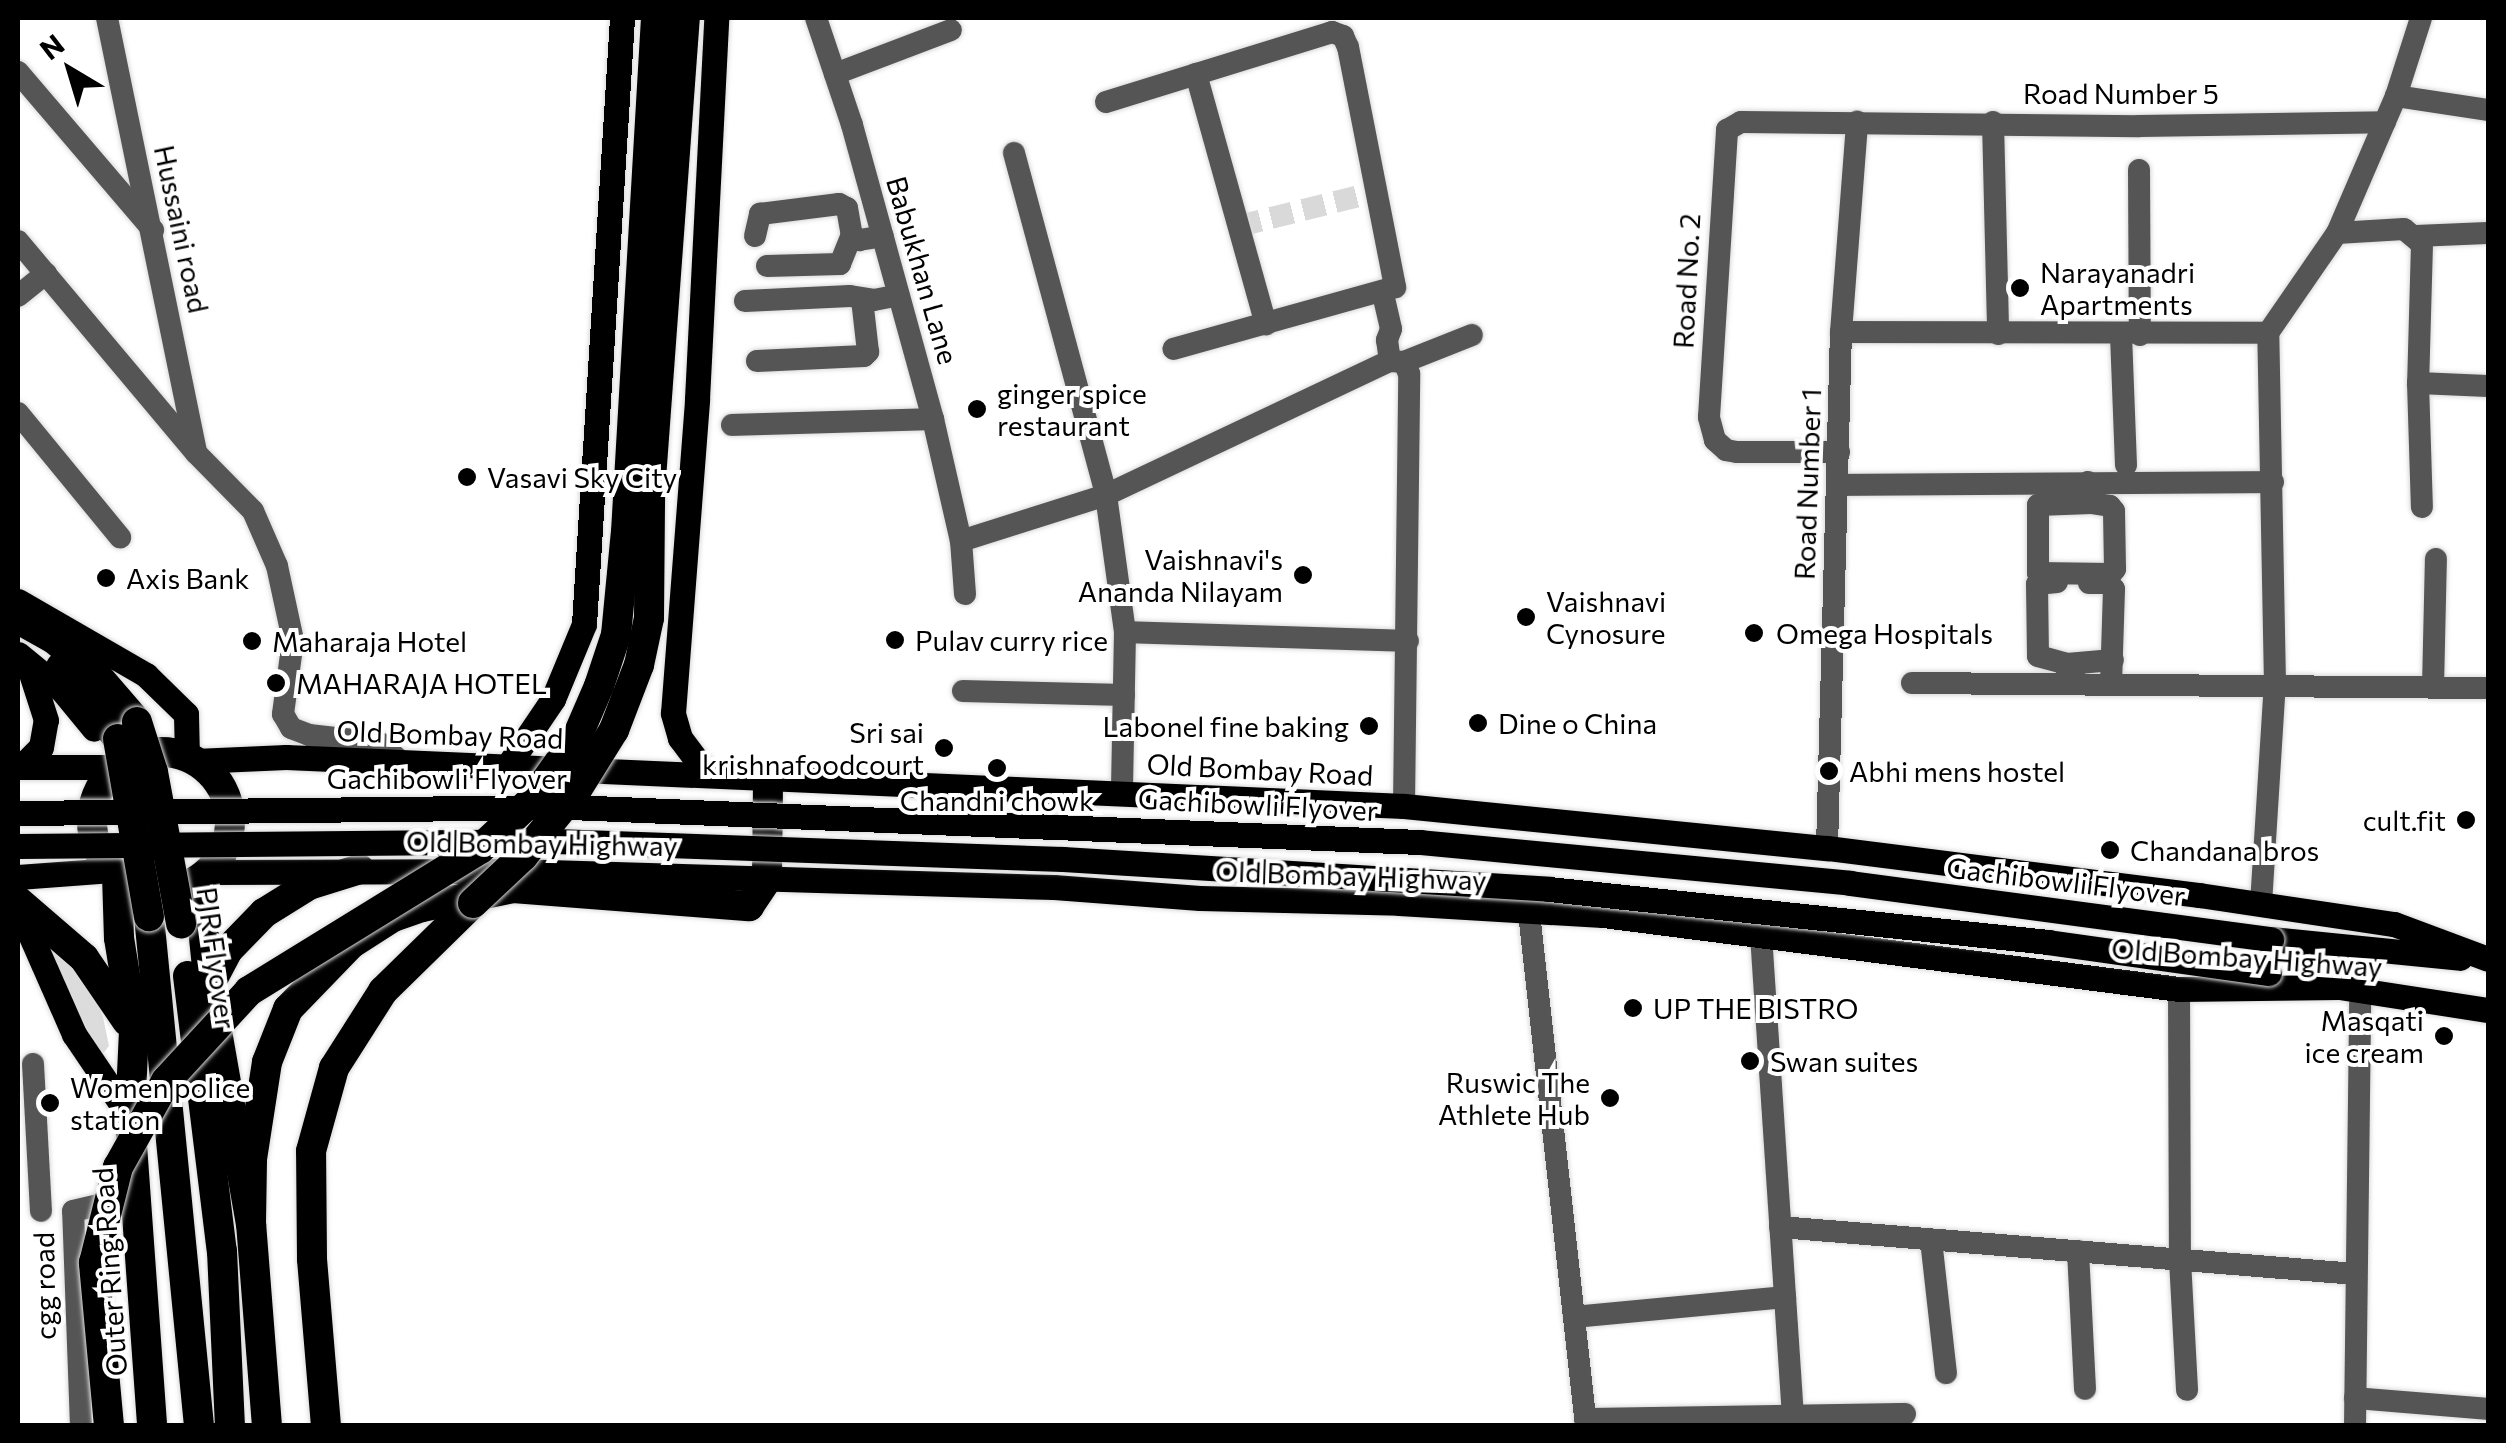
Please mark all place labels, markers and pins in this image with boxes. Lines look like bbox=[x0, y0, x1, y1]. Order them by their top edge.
place label: Narayanadri Apartments bbox=[2040, 255, 2195, 321]
marker: Narayanadri Apartments bbox=[2009, 277, 2031, 299]
place label: ginger spice restaurant bbox=[997, 376, 1147, 442]
marker: ginger spice restaurant bbox=[966, 398, 988, 420]
place label: Vasavi Sky City bbox=[487, 460, 677, 494]
marker: Vasavi Sky City bbox=[456, 466, 478, 488]
place label: Vaishnavi's Ananda Nilayam bbox=[1078, 542, 1283, 608]
place label: Axis Bank bbox=[126, 561, 249, 595]
marker: Vaishnavi's Ananda Nilayam bbox=[1292, 564, 1314, 586]
marker: Axis Bank bbox=[95, 567, 117, 589]
place label: Vaishnavi Cynosure bbox=[1546, 584, 1666, 650]
marker: Vaishnavi Cynosure bbox=[1515, 606, 1537, 628]
place label: Omega Hospitals bbox=[1776, 616, 1993, 650]
marker: Omega Hospitals bbox=[1741, 620, 1767, 646]
place label: Pulav curry rice bbox=[915, 623, 1108, 657]
place label: Maharaja Hotel bbox=[272, 624, 467, 658]
marker: Pulav curry rice bbox=[884, 629, 906, 651]
marker: Maharaja Hotel bbox=[241, 630, 263, 652]
place label: MAHARAJA HOTEL bbox=[296, 666, 547, 700]
marker: MAHARAJA HOTEL bbox=[265, 672, 287, 694]
place label: Dine o China bbox=[1498, 706, 1657, 740]
place label: Labonel fine baking bbox=[1103, 709, 1349, 743]
marker: Dine o China bbox=[1467, 712, 1489, 734]
place label: Sri sai krishnafoodcourt bbox=[702, 715, 924, 781]
marker: Labonel fine baking bbox=[1358, 715, 1380, 737]
marker: Sri sai krishnafoodcourt bbox=[933, 737, 955, 759]
place label: Abhi mens hostel bbox=[1849, 754, 2065, 788]
marker: Chandni chowk bbox=[986, 757, 1008, 779]
marker: Abhi mens hostel bbox=[1818, 760, 1840, 782]
place label: Chandni chowk bbox=[900, 783, 1094, 817]
place label: cult.fit bbox=[2363, 803, 2446, 837]
marker: cult.fit bbox=[2455, 809, 2477, 831]
place label: Chandana bros bbox=[2130, 833, 2319, 867]
marker: Chandana bros bbox=[2099, 839, 2121, 861]
place label: UP THE BISTRO bbox=[1653, 991, 1858, 1025]
marker: UP THE BISTRO bbox=[1622, 997, 1644, 1019]
place label: Masqati ice cream bbox=[2304, 1003, 2424, 1069]
marker: Masqati ice cream bbox=[2433, 1025, 2455, 1047]
place label: Swan suites bbox=[1770, 1044, 1918, 1078]
marker: Swan suites bbox=[1739, 1050, 1761, 1072]
place label: Ruswic The Athlete Hub bbox=[1438, 1065, 1590, 1131]
place label: Women police station bbox=[70, 1070, 250, 1136]
marker: Ruswic The Athlete Hub bbox=[1599, 1087, 1621, 1109]
marker: Women police station bbox=[39, 1092, 61, 1114]

